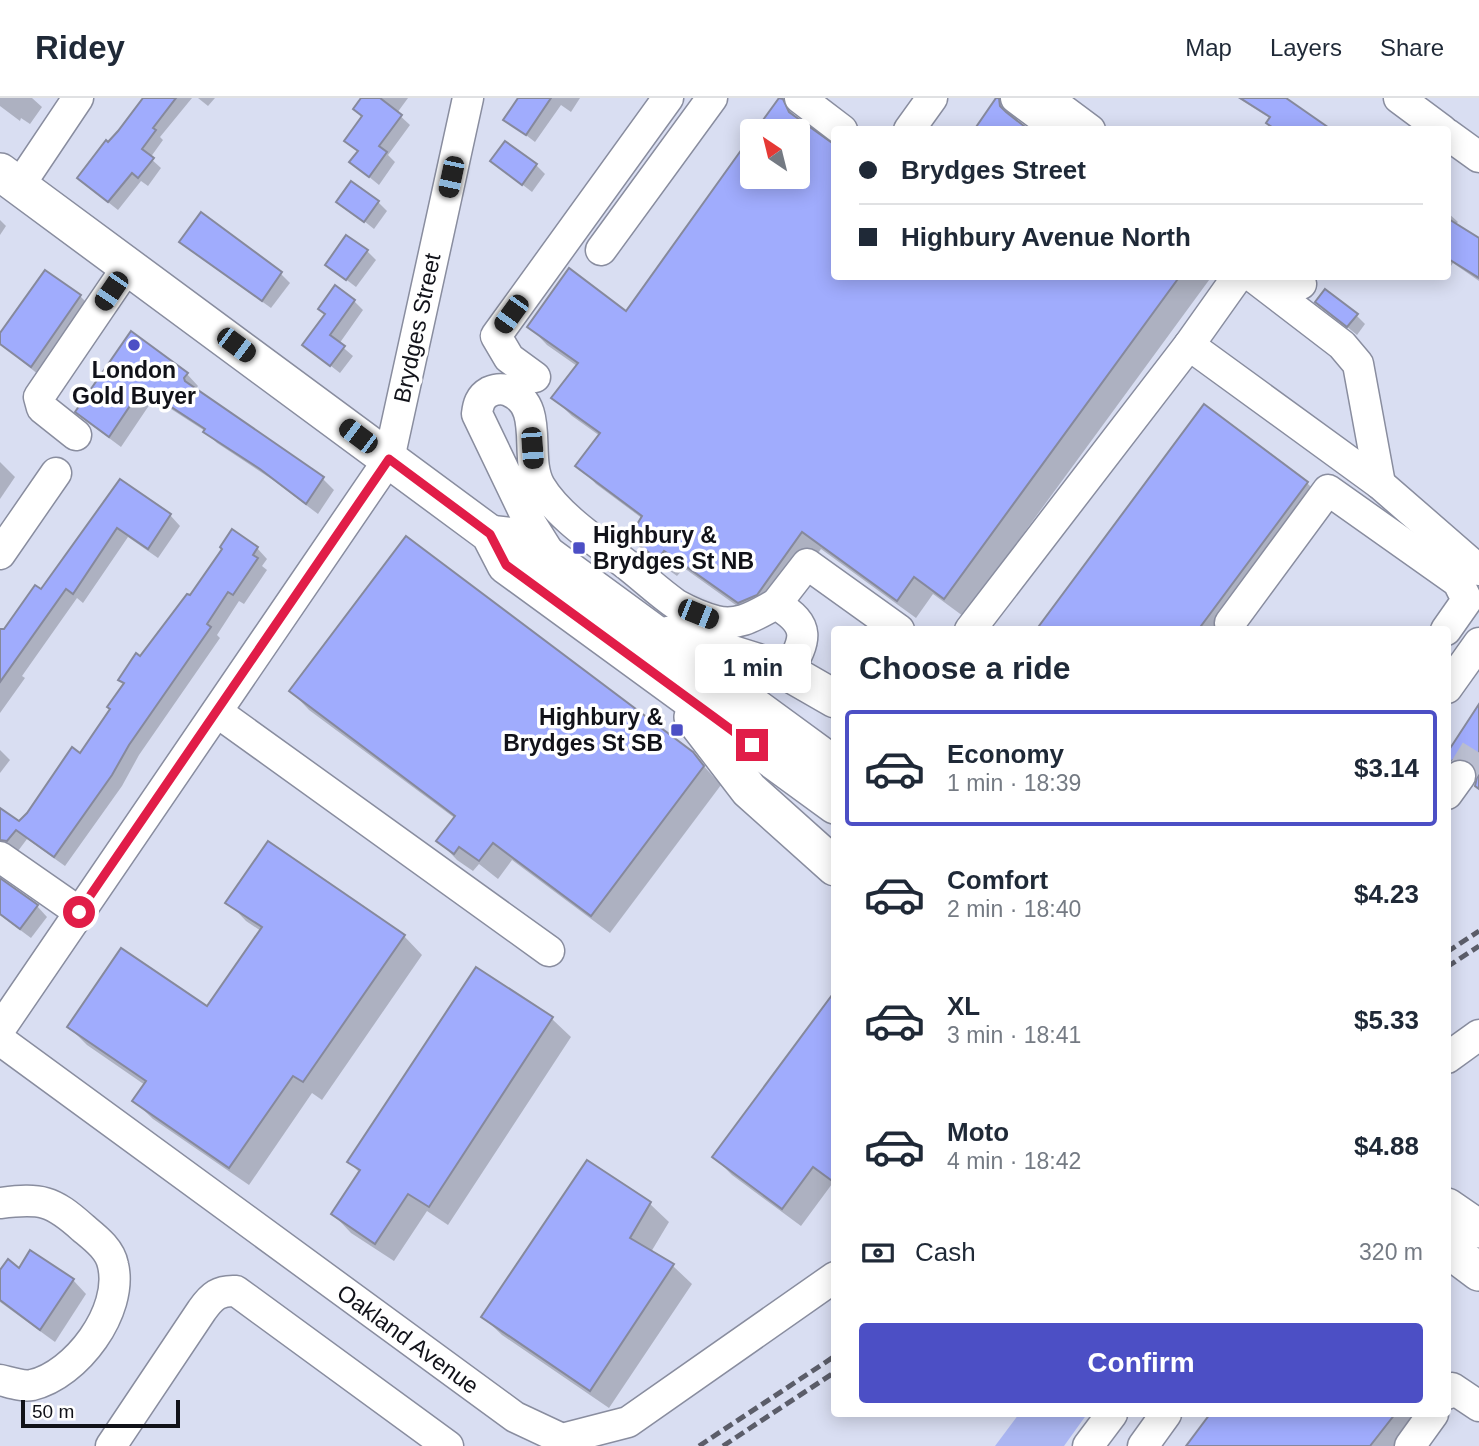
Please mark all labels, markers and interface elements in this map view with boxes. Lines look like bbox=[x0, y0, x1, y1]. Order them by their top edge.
text: Ridey bbox=[35, 29, 125, 66]
text: Map bbox=[1185, 34, 1232, 61]
text: Layers bbox=[1270, 34, 1342, 61]
text: Share bbox=[1380, 34, 1444, 61]
north arrow bbox=[740, 119, 810, 189]
map controls bbox=[740, 119, 810, 189]
car bbox=[437, 154, 466, 200]
text: Brydges Street bbox=[901, 155, 1086, 185]
text: Highbury Avenue North bbox=[901, 222, 1191, 252]
street label: Brydges Street bbox=[388, 250, 446, 405]
car bbox=[91, 268, 132, 314]
car bbox=[491, 291, 532, 337]
car bbox=[213, 324, 260, 366]
marker: London Gold Buyer bbox=[126, 337, 142, 353]
place label: London Gold Buyer bbox=[72, 357, 196, 409]
car bbox=[335, 415, 382, 457]
car bbox=[521, 426, 544, 470]
place label: Highbury & Brydges St NB bbox=[593, 522, 754, 574]
marker: Highbury & Brydges St NB bbox=[571, 540, 587, 556]
car bbox=[675, 596, 722, 632]
callout: 1 min bbox=[694, 644, 810, 692]
text: Choose a ride bbox=[859, 650, 1071, 686]
text: 1 min bbox=[723, 655, 783, 681]
place label: Highbury & Brydges St SB bbox=[503, 704, 663, 756]
marker: Highbury & Brydges St SB bbox=[669, 722, 685, 738]
route end bbox=[736, 729, 768, 761]
icon: car bbox=[863, 737, 926, 800]
text: Economy bbox=[947, 739, 1064, 769]
text: $3.14 bbox=[1354, 753, 1419, 783]
text: 1 min · 18:39 bbox=[947, 770, 1081, 796]
icon: car bbox=[863, 863, 926, 926]
text: Comfort bbox=[947, 865, 1048, 895]
text: $4.23 bbox=[1354, 879, 1419, 909]
route start bbox=[63, 896, 95, 928]
text: 2 min · 18:40 bbox=[947, 896, 1081, 922]
icon: car bbox=[863, 989, 926, 1052]
text: XL bbox=[947, 991, 980, 1021]
text: $5.33 bbox=[1354, 1005, 1419, 1035]
text: 3 min · 18:41 bbox=[947, 1022, 1081, 1048]
icon: car bbox=[863, 1115, 926, 1178]
text: Moto bbox=[947, 1117, 1009, 1147]
text: $4.88 bbox=[1354, 1131, 1419, 1161]
text: 4 min · 18:42 bbox=[947, 1148, 1081, 1174]
icon: cash bbox=[859, 1234, 897, 1272]
text: Cash bbox=[915, 1237, 976, 1267]
text: 320 m bbox=[1359, 1239, 1423, 1265]
street label: Oakland Avenue bbox=[332, 1279, 484, 1399]
button: Confirm bbox=[859, 1323, 1423, 1403]
scale bar bbox=[21, 1397, 180, 1429]
text: 50 m bbox=[32, 1401, 74, 1422]

